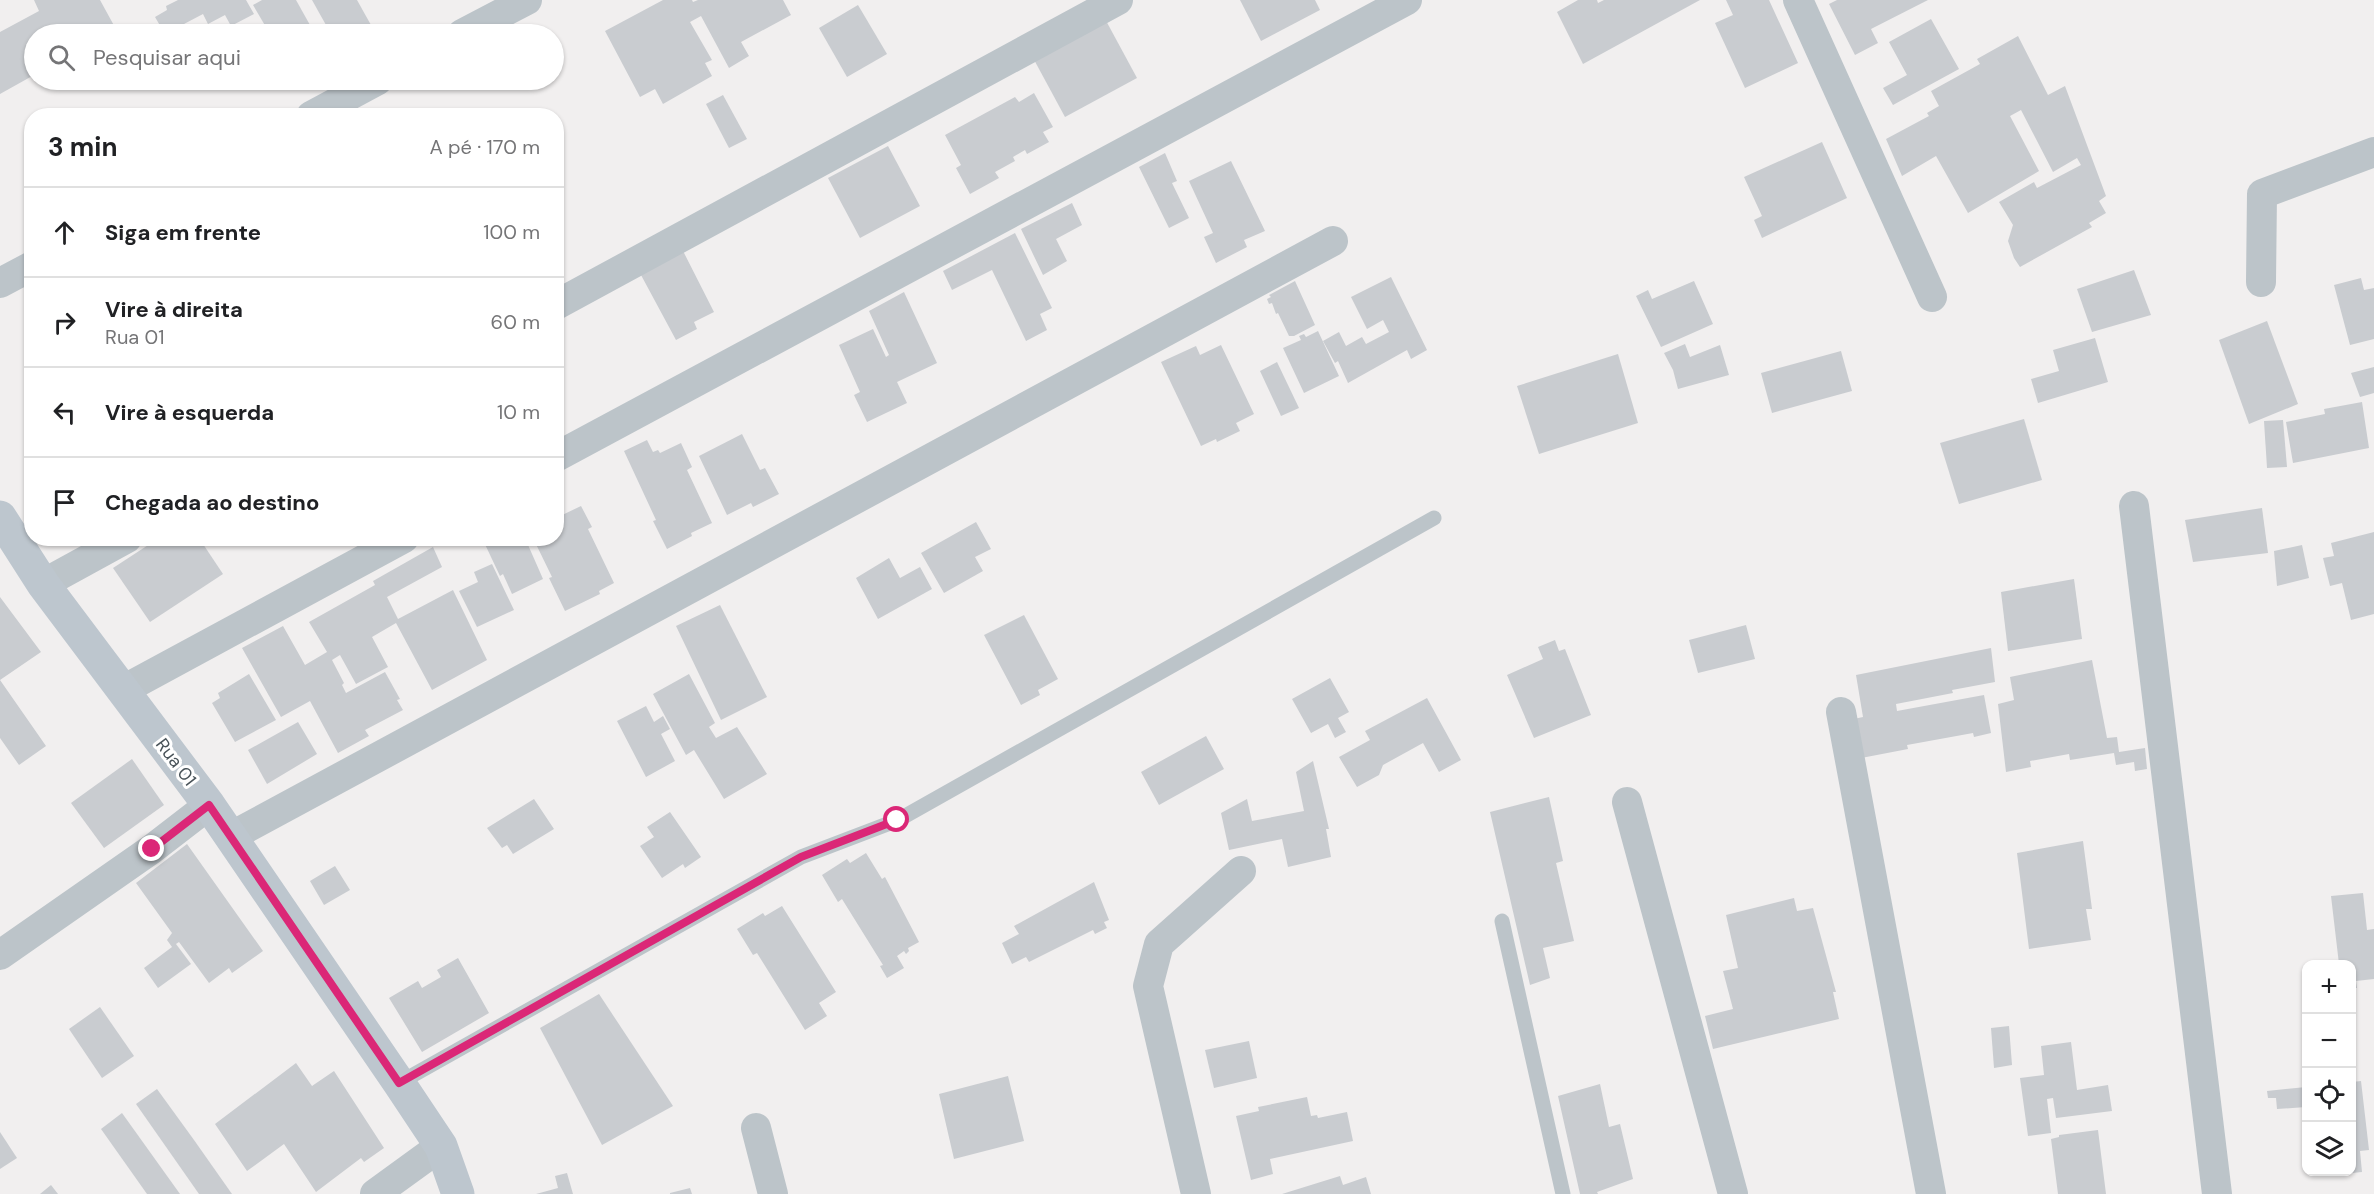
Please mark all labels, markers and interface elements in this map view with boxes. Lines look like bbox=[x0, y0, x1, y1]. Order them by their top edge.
search box bbox=[24, 24, 564, 90]
icon: search bbox=[45, 41, 78, 74]
text: Pesquisar aqui bbox=[93, 43, 241, 72]
text: 3 min bbox=[48, 130, 117, 164]
text: A pé · 170 m bbox=[429, 134, 540, 160]
icon: ahead bbox=[48, 216, 81, 249]
text: Siga em frente bbox=[105, 218, 261, 247]
text: 100 m bbox=[483, 219, 540, 245]
text: Vire à direita bbox=[105, 295, 243, 324]
icon: right bbox=[48, 306, 81, 339]
text: 60 m bbox=[491, 309, 540, 335]
text: Rua 01 bbox=[105, 324, 164, 350]
icon: left bbox=[48, 396, 81, 429]
text: Vire à esquerda bbox=[105, 398, 274, 427]
text: 10 m bbox=[497, 399, 540, 425]
icon: arrive bbox=[48, 486, 81, 519]
text: Chegada ao destino bbox=[105, 488, 319, 517]
street label: Rua 01 bbox=[150, 733, 202, 791]
route start bbox=[883, 806, 909, 832]
route end bbox=[138, 835, 164, 861]
map controls bbox=[2302, 960, 2356, 1176]
button: + bbox=[2302, 960, 2356, 1014]
button: − bbox=[2302, 1014, 2356, 1068]
button: locate bbox=[2302, 1068, 2356, 1122]
button: layers bbox=[2302, 1122, 2356, 1176]

